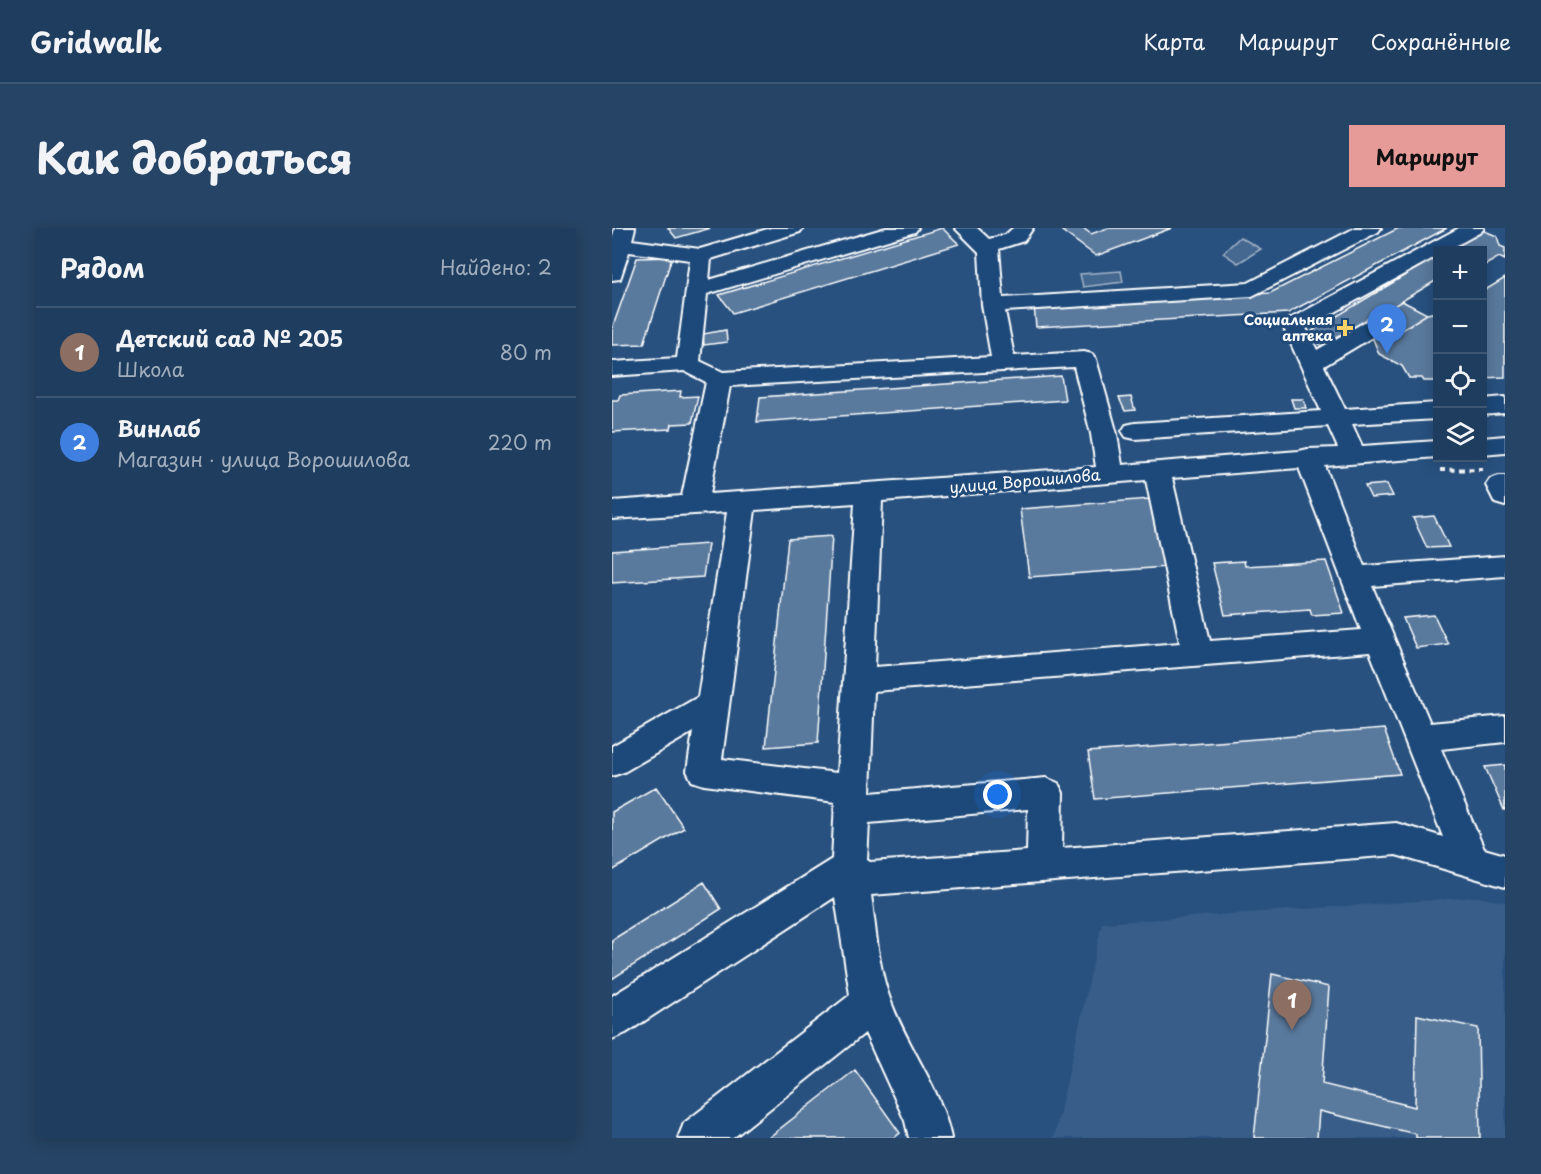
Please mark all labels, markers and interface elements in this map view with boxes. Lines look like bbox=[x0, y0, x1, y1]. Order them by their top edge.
text: Gridwalk bbox=[30, 20, 162, 63]
text: Карта bbox=[1144, 25, 1205, 57]
text: Маршрут bbox=[1238, 25, 1338, 57]
text: Сохранённые bbox=[1371, 25, 1511, 57]
text: Как добраться bbox=[36, 125, 353, 188]
button: Маршрут bbox=[1349, 125, 1505, 187]
map controls bbox=[1433, 246, 1487, 462]
button: + bbox=[1433, 246, 1487, 300]
text: Рядом bbox=[60, 248, 145, 287]
text: Найдено: 2 bbox=[440, 252, 552, 282]
button: − bbox=[1433, 300, 1487, 354]
pin: 2 bbox=[1368, 304, 1406, 354]
place label: Социальная аптека bbox=[1244, 309, 1334, 346]
text: Детский сад № 205 bbox=[117, 321, 343, 354]
marker: Социальная аптека bbox=[1338, 321, 1352, 335]
text: 1 bbox=[75, 337, 84, 367]
text: 80 m bbox=[500, 337, 552, 367]
text: Школа bbox=[117, 354, 184, 384]
button: locate bbox=[1433, 354, 1487, 408]
button: layers bbox=[1433, 408, 1487, 462]
text: Винлаб bbox=[117, 411, 201, 444]
text: 2 bbox=[72, 427, 87, 457]
text: 220 m bbox=[488, 427, 552, 457]
text: Магазин · улица Ворошилова bbox=[117, 444, 410, 474]
street label: улица Ворошилова bbox=[948, 461, 1101, 499]
your location bbox=[983, 780, 1012, 809]
pin: 1 bbox=[1272, 980, 1312, 1030]

